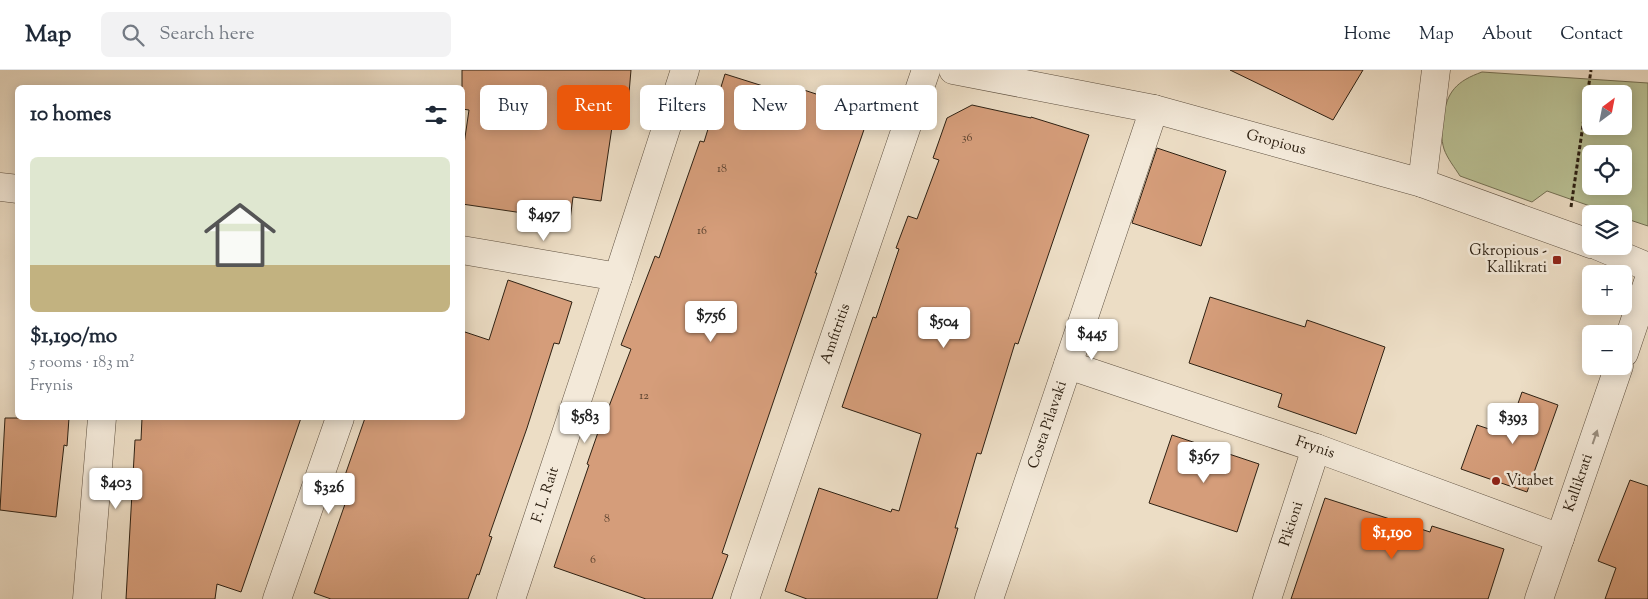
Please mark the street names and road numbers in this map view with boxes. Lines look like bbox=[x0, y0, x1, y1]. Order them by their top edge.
street label: Gropious bbox=[1244, 125, 1308, 161]
street label: Amfitritis bbox=[816, 301, 856, 367]
street label: Costa Pilavaki bbox=[1023, 378, 1073, 472]
street label: Frynis bbox=[1293, 432, 1338, 465]
street label: Kallikrati bbox=[1559, 451, 1599, 515]
street label: F. L. Rait bbox=[527, 464, 565, 526]
street label: Pikioni bbox=[1275, 499, 1309, 549]

